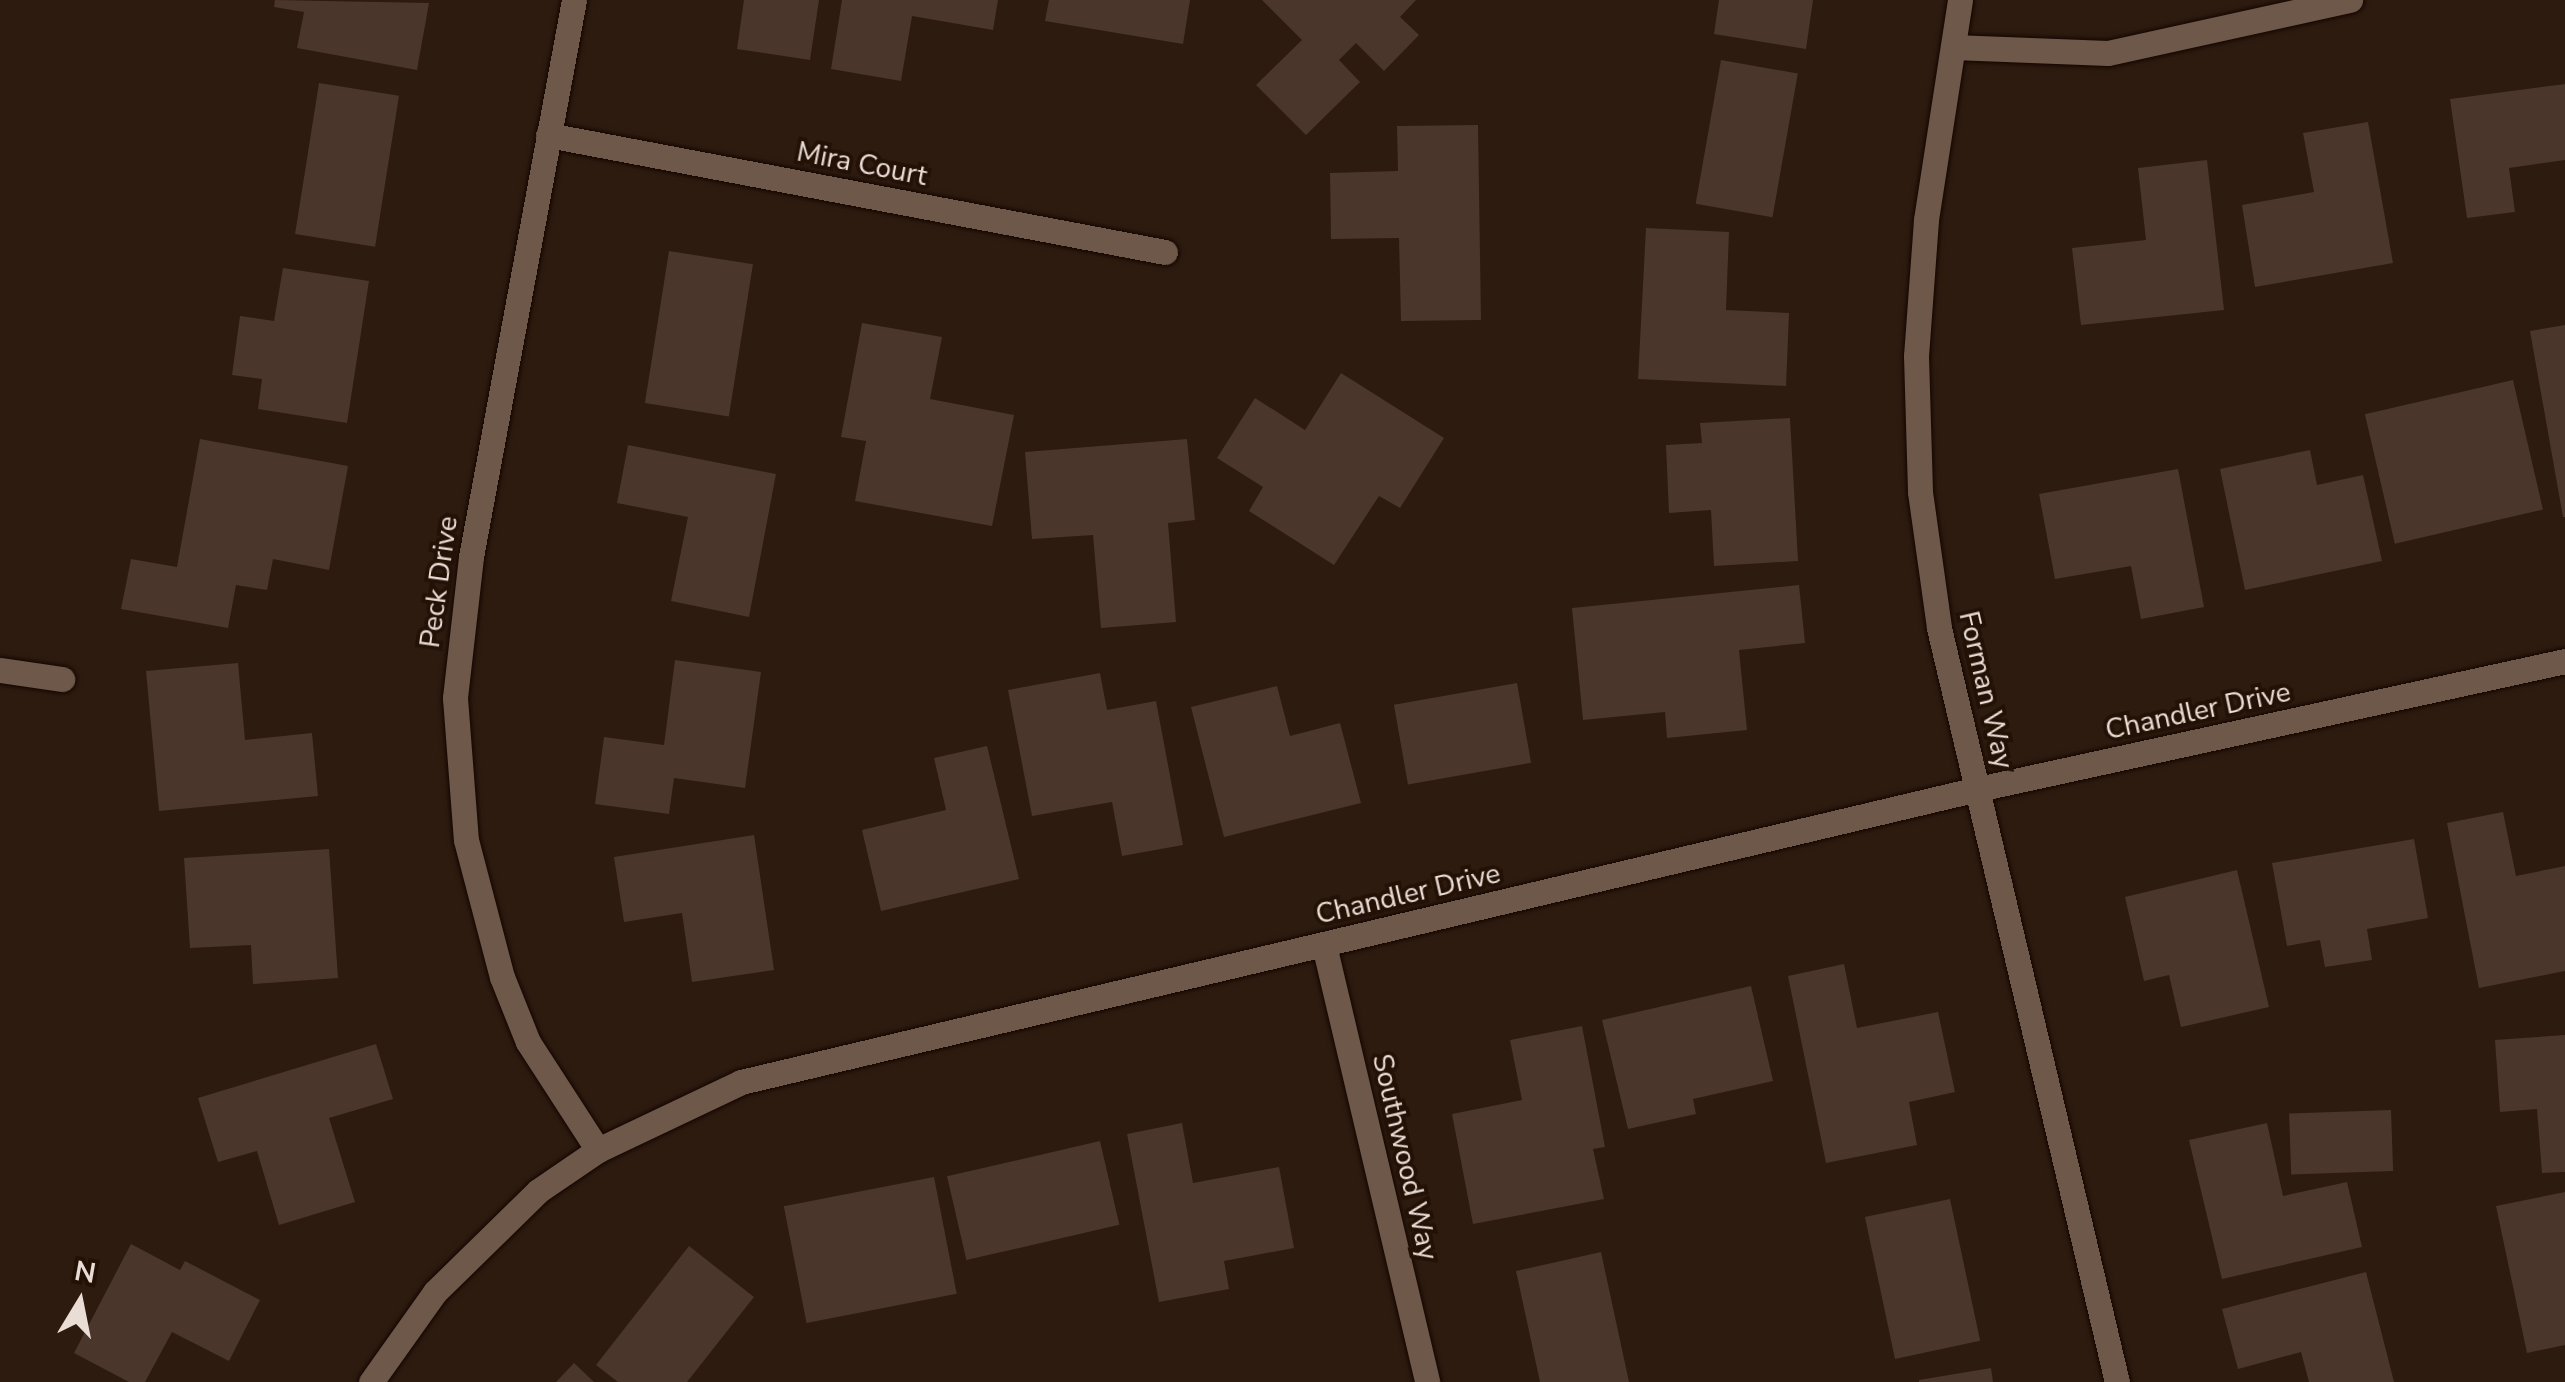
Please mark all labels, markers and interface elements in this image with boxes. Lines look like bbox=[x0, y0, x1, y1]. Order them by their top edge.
street label: Mira Court bbox=[794, 135, 930, 193]
street label: Peck Drive bbox=[413, 514, 465, 650]
street label: Forman Way bbox=[1952, 608, 2020, 772]
street label: Chandler Drive bbox=[2102, 675, 2294, 747]
street label: Chandler Drive bbox=[1312, 856, 1504, 932]
street label: Southwood Way bbox=[1365, 1051, 1445, 1263]
north arrow bbox=[30, 1252, 130, 1352]
text: N bbox=[72, 1252, 99, 1293]

